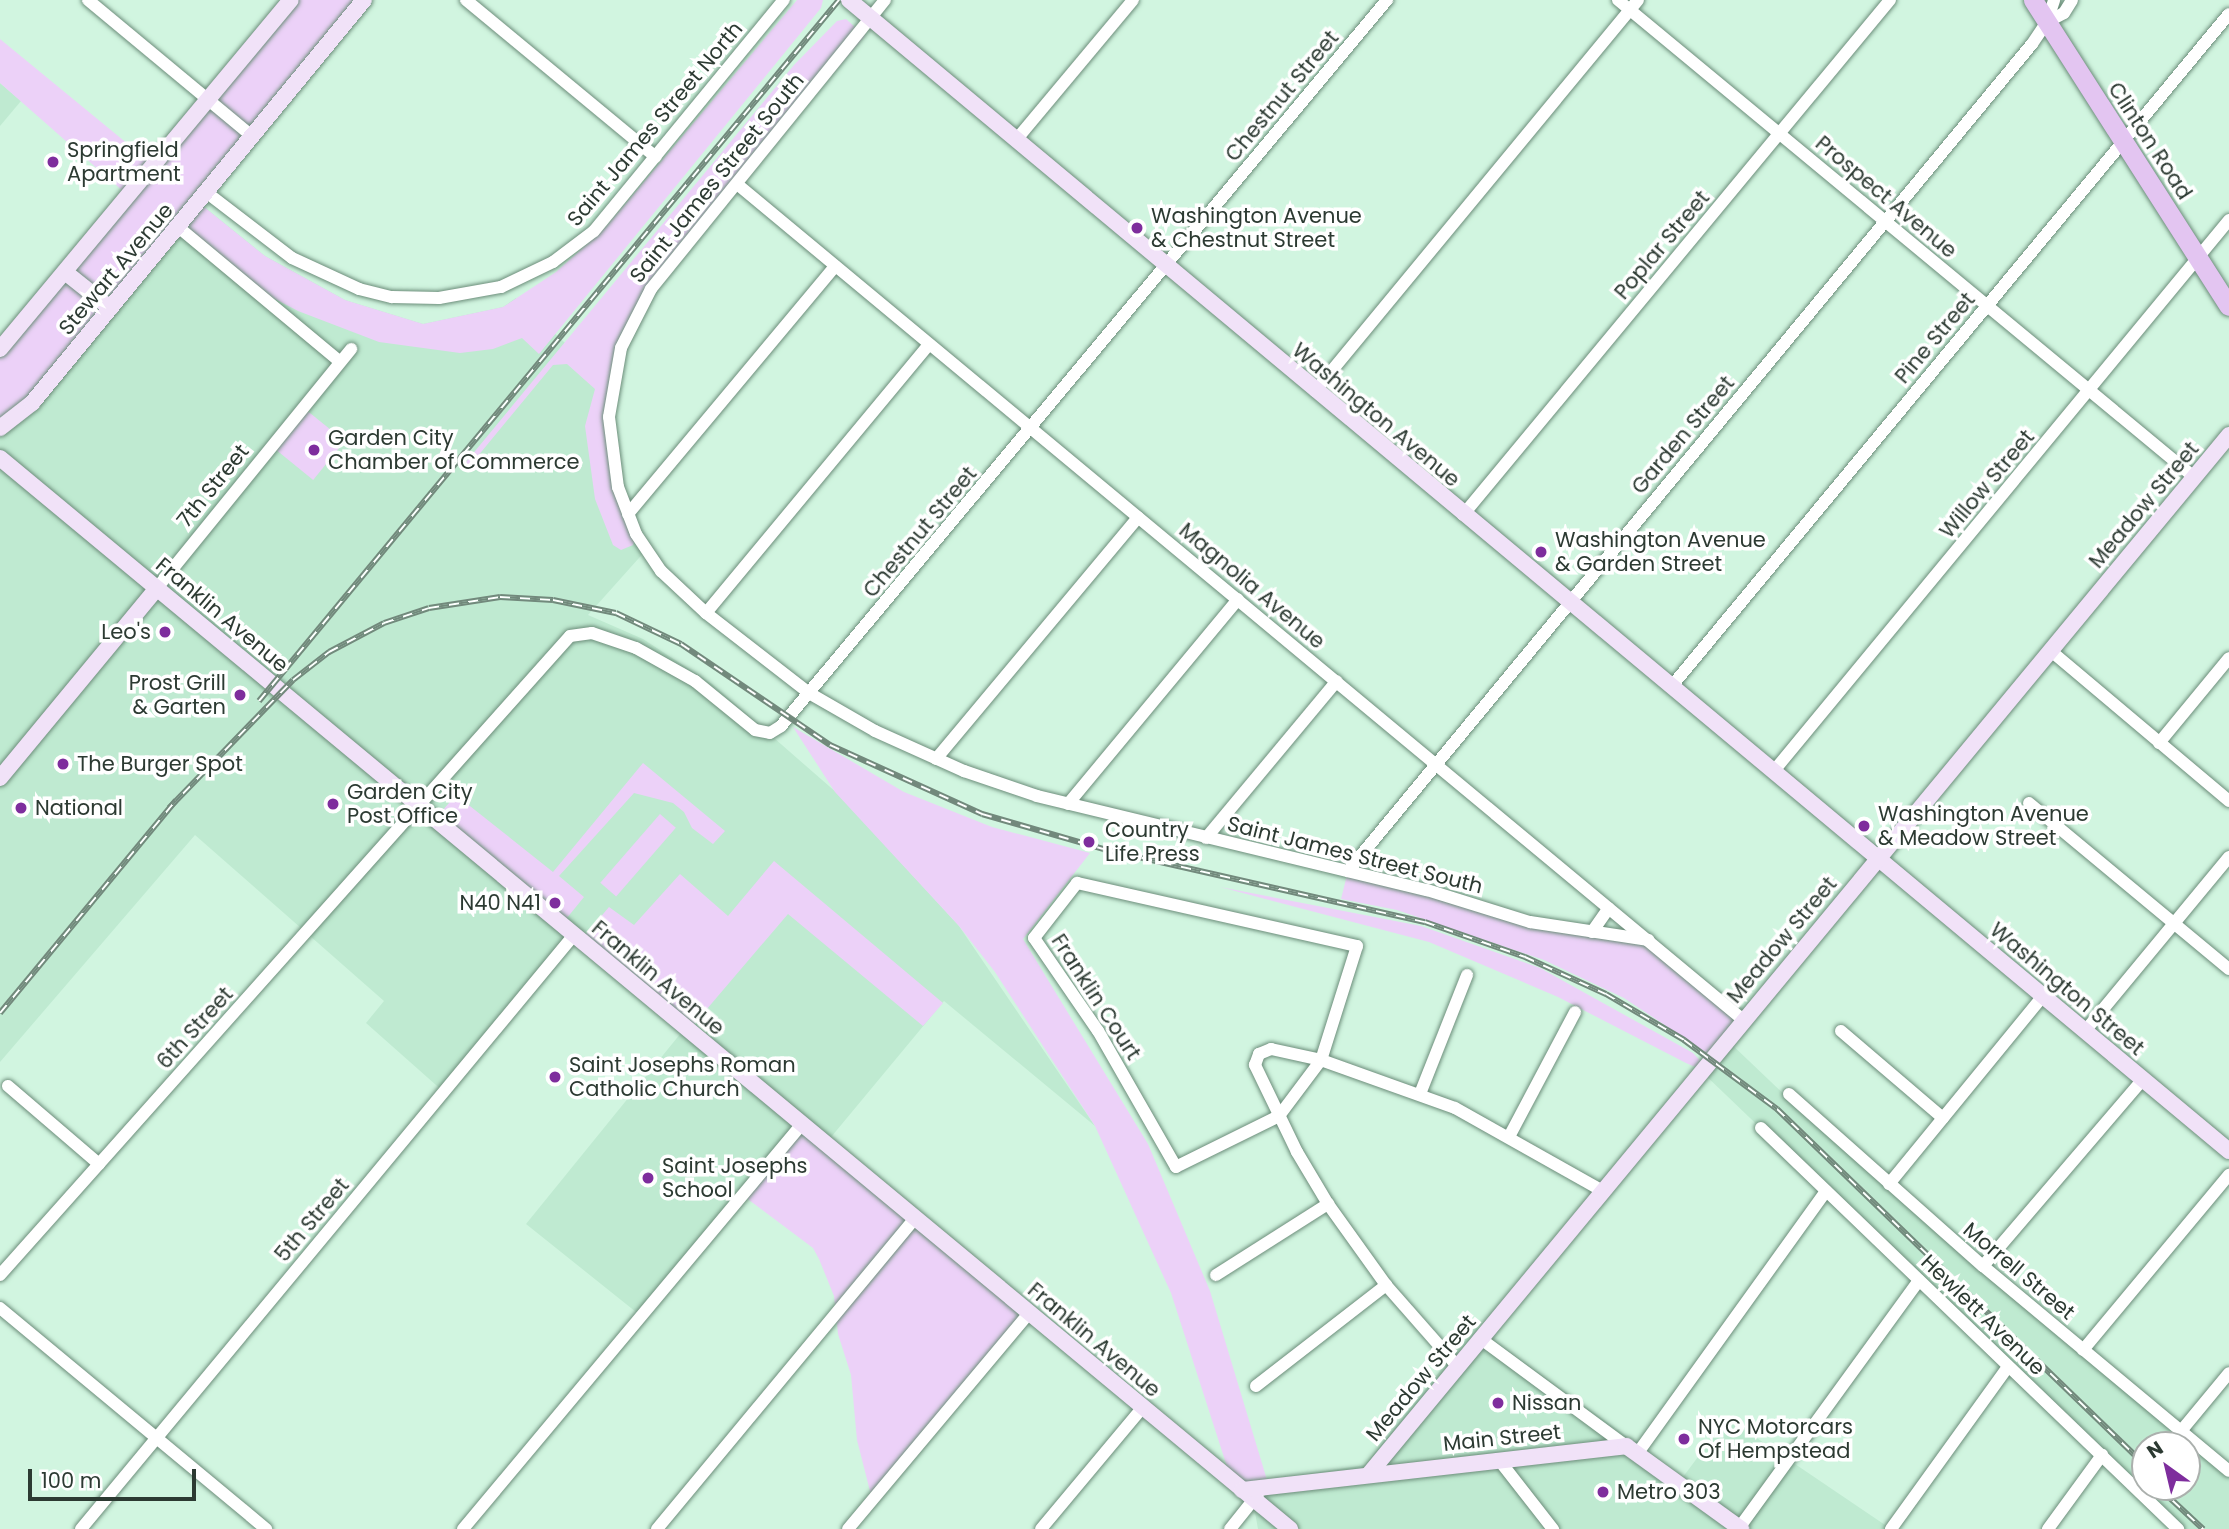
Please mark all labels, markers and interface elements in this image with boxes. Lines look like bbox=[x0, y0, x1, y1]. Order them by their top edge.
street label: Saint James Street North bbox=[562, 17, 748, 231]
street label: Chestnut Street bbox=[1220, 26, 1344, 166]
street label: Saint James Street South bbox=[625, 68, 809, 288]
street label: Clinton Road bbox=[2103, 78, 2197, 204]
street label: Prospect Avenue bbox=[1810, 131, 1962, 263]
place label: Springfield Apartment bbox=[67, 137, 181, 187]
marker: Springfield Apartment bbox=[45, 154, 61, 170]
street label: Poplar Street bbox=[1609, 186, 1715, 304]
street label: Stewart Avenue bbox=[54, 198, 178, 340]
place label: Washington Avenue & Chestnut Street bbox=[1151, 203, 1362, 253]
marker: Washington Avenue & Chestnut Street bbox=[1129, 220, 1145, 236]
street label: Pine Street bbox=[1890, 287, 1980, 389]
street label: Washington Avenue bbox=[1287, 338, 1465, 492]
street label: Garden Street bbox=[1626, 371, 1740, 499]
place label: Garden City Chamber of Commerce bbox=[328, 425, 580, 475]
street label: Willow Street bbox=[1934, 425, 2040, 543]
street label: Meadow Street bbox=[2084, 437, 2204, 573]
street label: 7th Street bbox=[172, 439, 254, 533]
marker: Garden City Chamber of Commerce bbox=[306, 442, 322, 458]
street label: Chestnut Street bbox=[858, 462, 982, 602]
street label: Magnolia Avenue bbox=[1174, 518, 1330, 654]
place label: Washington Avenue & Garden Street bbox=[1555, 527, 1766, 577]
marker: Washington Avenue & Garden Street bbox=[1533, 544, 1549, 560]
street label: Franklin Avenue bbox=[151, 552, 293, 678]
place label: Leo's bbox=[101, 619, 151, 645]
marker: Leo's bbox=[157, 624, 173, 640]
place label: Prost Grill & Garten bbox=[129, 670, 226, 720]
marker: Prost Grill & Garten bbox=[232, 687, 248, 703]
place label: The Burger Spot bbox=[77, 751, 243, 777]
marker: The Burger Spot bbox=[55, 756, 71, 772]
place label: Garden City Post Office bbox=[347, 779, 472, 829]
place label: National bbox=[35, 795, 123, 821]
marker: Garden City Post Office bbox=[325, 796, 341, 812]
marker: National bbox=[13, 800, 29, 816]
place label: Washington Avenue & Meadow Street bbox=[1878, 801, 2089, 851]
street label: Saint James Street South bbox=[1225, 811, 1485, 899]
place label: Country Life Press bbox=[1105, 817, 1200, 867]
marker: Washington Avenue & Meadow Street bbox=[1856, 818, 1872, 834]
marker: Country Life Press bbox=[1079, 832, 1099, 852]
street label: Meadow Street bbox=[1722, 872, 1842, 1008]
place label: N40 N41 bbox=[460, 890, 541, 916]
marker: N40 N41 bbox=[547, 895, 563, 911]
street label: Franklin Avenue bbox=[587, 915, 729, 1041]
street label: Washington Street bbox=[1985, 917, 2149, 1061]
street label: Franklin Court bbox=[1046, 929, 1146, 1065]
street label: 6th Street bbox=[152, 982, 238, 1074]
place label: Saint Josephs Roman Catholic Church bbox=[569, 1052, 796, 1102]
marker: Saint Josephs Roman Catholic Church bbox=[547, 1069, 563, 1085]
place label: Saint Josephs School bbox=[662, 1153, 808, 1203]
marker: Saint Josephs School bbox=[640, 1170, 656, 1186]
street label: 5th Street bbox=[270, 1173, 354, 1267]
street label: Morrell Street bbox=[1958, 1217, 2080, 1325]
street label: Hewlett Avenue bbox=[1916, 1249, 2050, 1381]
street label: Franklin Avenue bbox=[1023, 1277, 1165, 1403]
street label: Meadow Street bbox=[1361, 1310, 1481, 1446]
place label: Nissan bbox=[1512, 1390, 1581, 1416]
marker: Nissan bbox=[1490, 1395, 1506, 1411]
place label: NYC Motorcars Of Hempstead bbox=[1698, 1414, 1853, 1464]
street label: Main Street bbox=[1442, 1419, 1562, 1457]
marker: NYC Motorcars Of Hempstead bbox=[1676, 1431, 1692, 1447]
north arrow bbox=[2131, 1431, 2201, 1501]
text: N bbox=[2142, 1435, 2169, 1465]
scale bar bbox=[32, 1456, 200, 1500]
text: 100 m bbox=[41, 1466, 101, 1495]
place label: Metro 303 bbox=[1617, 1479, 1721, 1505]
marker: Metro 303 bbox=[1595, 1484, 1611, 1500]

